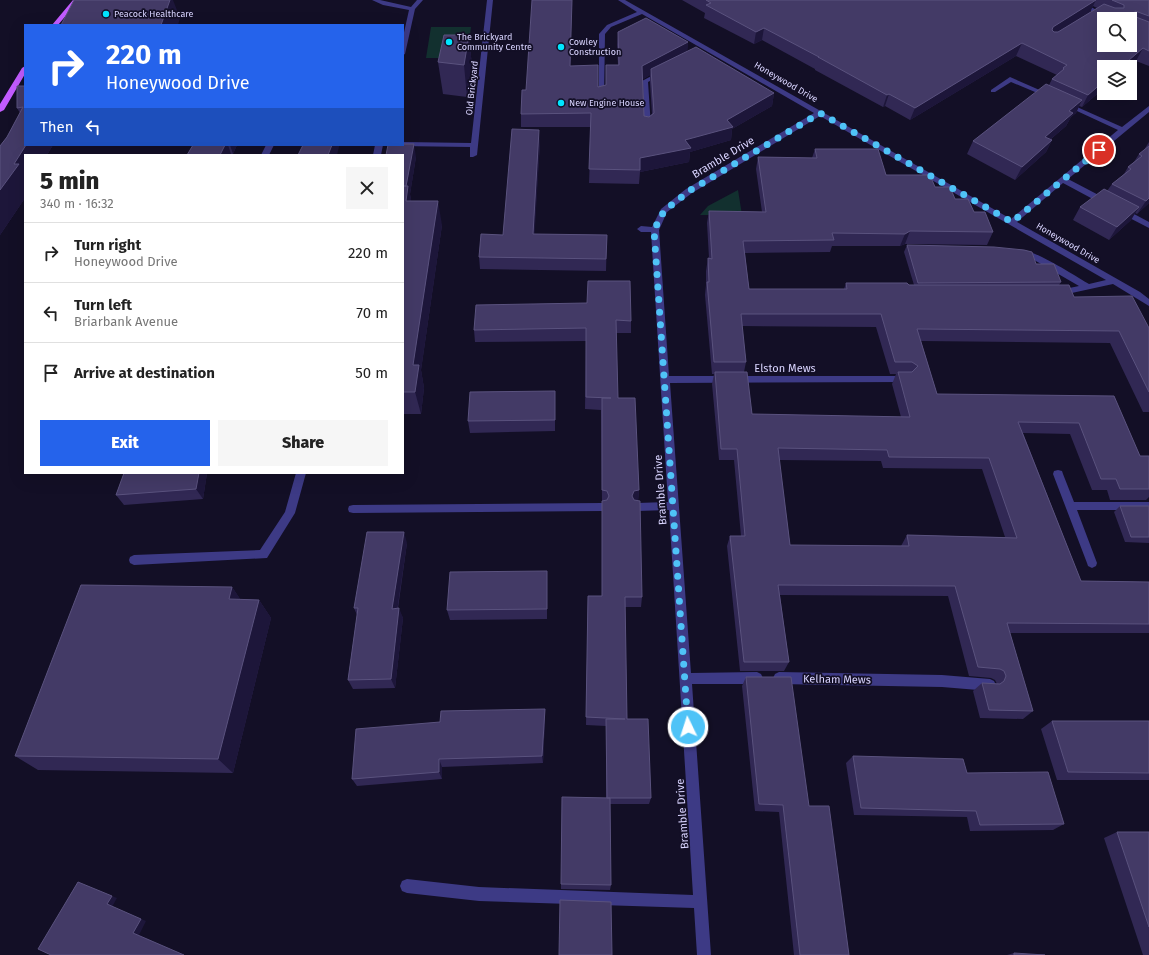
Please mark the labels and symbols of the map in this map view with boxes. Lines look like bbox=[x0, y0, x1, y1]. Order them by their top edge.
marker: Peacock Healthcare bbox=[101, 9, 111, 19]
place label: Peacock Healthcare bbox=[114, 9, 194, 19]
place label: The Brickyard Community Centre bbox=[457, 32, 532, 52]
marker: The Brickyard Community Centre bbox=[444, 37, 454, 47]
place label: Cowley Construction bbox=[569, 37, 621, 57]
marker: Cowley Construction bbox=[556, 42, 566, 52]
street label: Old Brickyard bbox=[464, 60, 480, 116]
street label: Honeywood Drive bbox=[752, 60, 820, 104]
marker: New Engine House bbox=[556, 98, 566, 108]
place label: New Engine House bbox=[569, 98, 644, 108]
pin bbox=[1082, 133, 1116, 167]
street label: Bramble Drive bbox=[690, 134, 757, 181]
street label: Honeywood Drive bbox=[1034, 221, 1102, 265]
street label: Elston Mews bbox=[754, 362, 816, 375]
street label: Bramble Drive bbox=[652, 454, 669, 526]
street label: Kelham Mews bbox=[803, 672, 871, 687]
position arrow bbox=[667, 706, 709, 748]
street label: Bramble Drive bbox=[674, 778, 691, 850]

